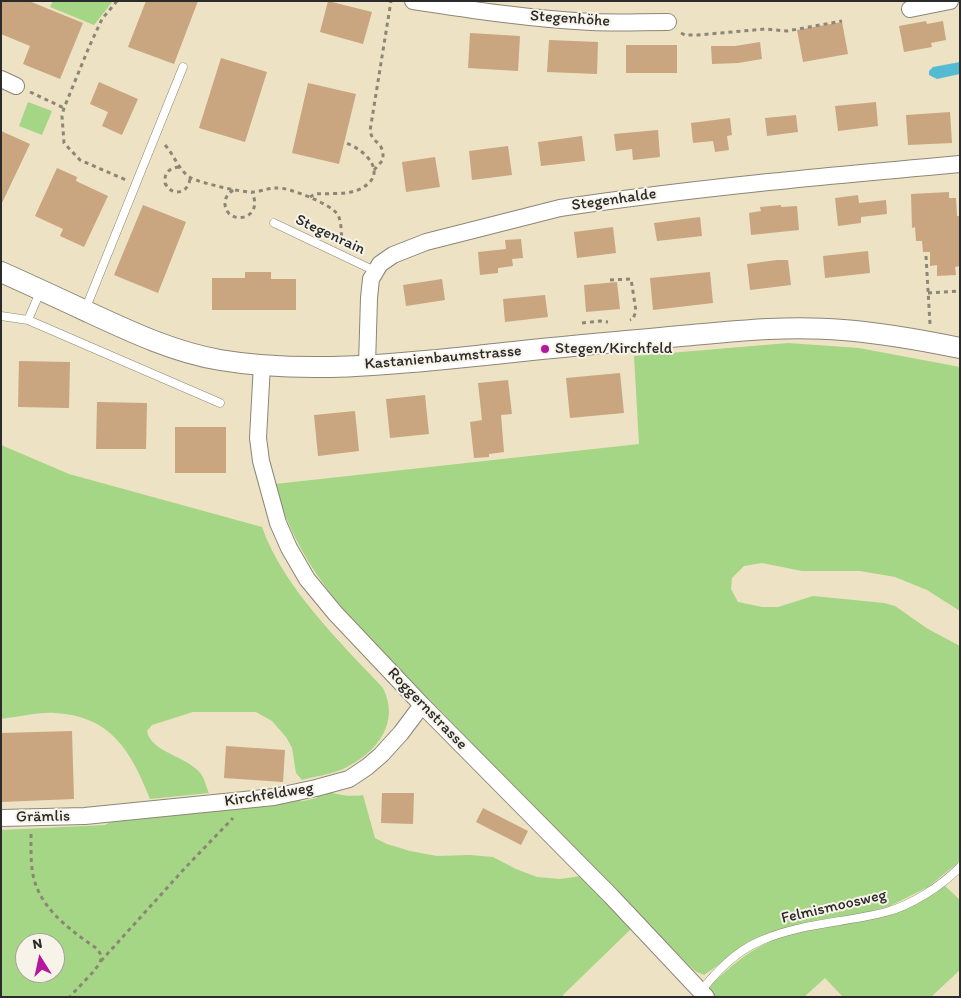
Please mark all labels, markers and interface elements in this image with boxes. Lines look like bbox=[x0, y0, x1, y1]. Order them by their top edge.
street label: Stegenhöhe bbox=[529, 7, 611, 31]
street label: Stegenhalde bbox=[570, 185, 658, 215]
street label: Stegenrain bbox=[292, 211, 368, 259]
place label: Stegen/Kirchfeld bbox=[555, 339, 673, 359]
street label: Kastanienbaumstrasse bbox=[364, 342, 522, 374]
marker: Stegen/Kirchfeld bbox=[539, 343, 551, 355]
street label: Roggernstrasse bbox=[383, 664, 471, 754]
street label: Kirchfeldweg bbox=[223, 778, 315, 812]
street label: Grämlis bbox=[16, 807, 70, 827]
street label: Felmismoosweg bbox=[779, 886, 889, 928]
north arrow bbox=[15, 933, 65, 983]
text: N bbox=[31, 935, 44, 953]

